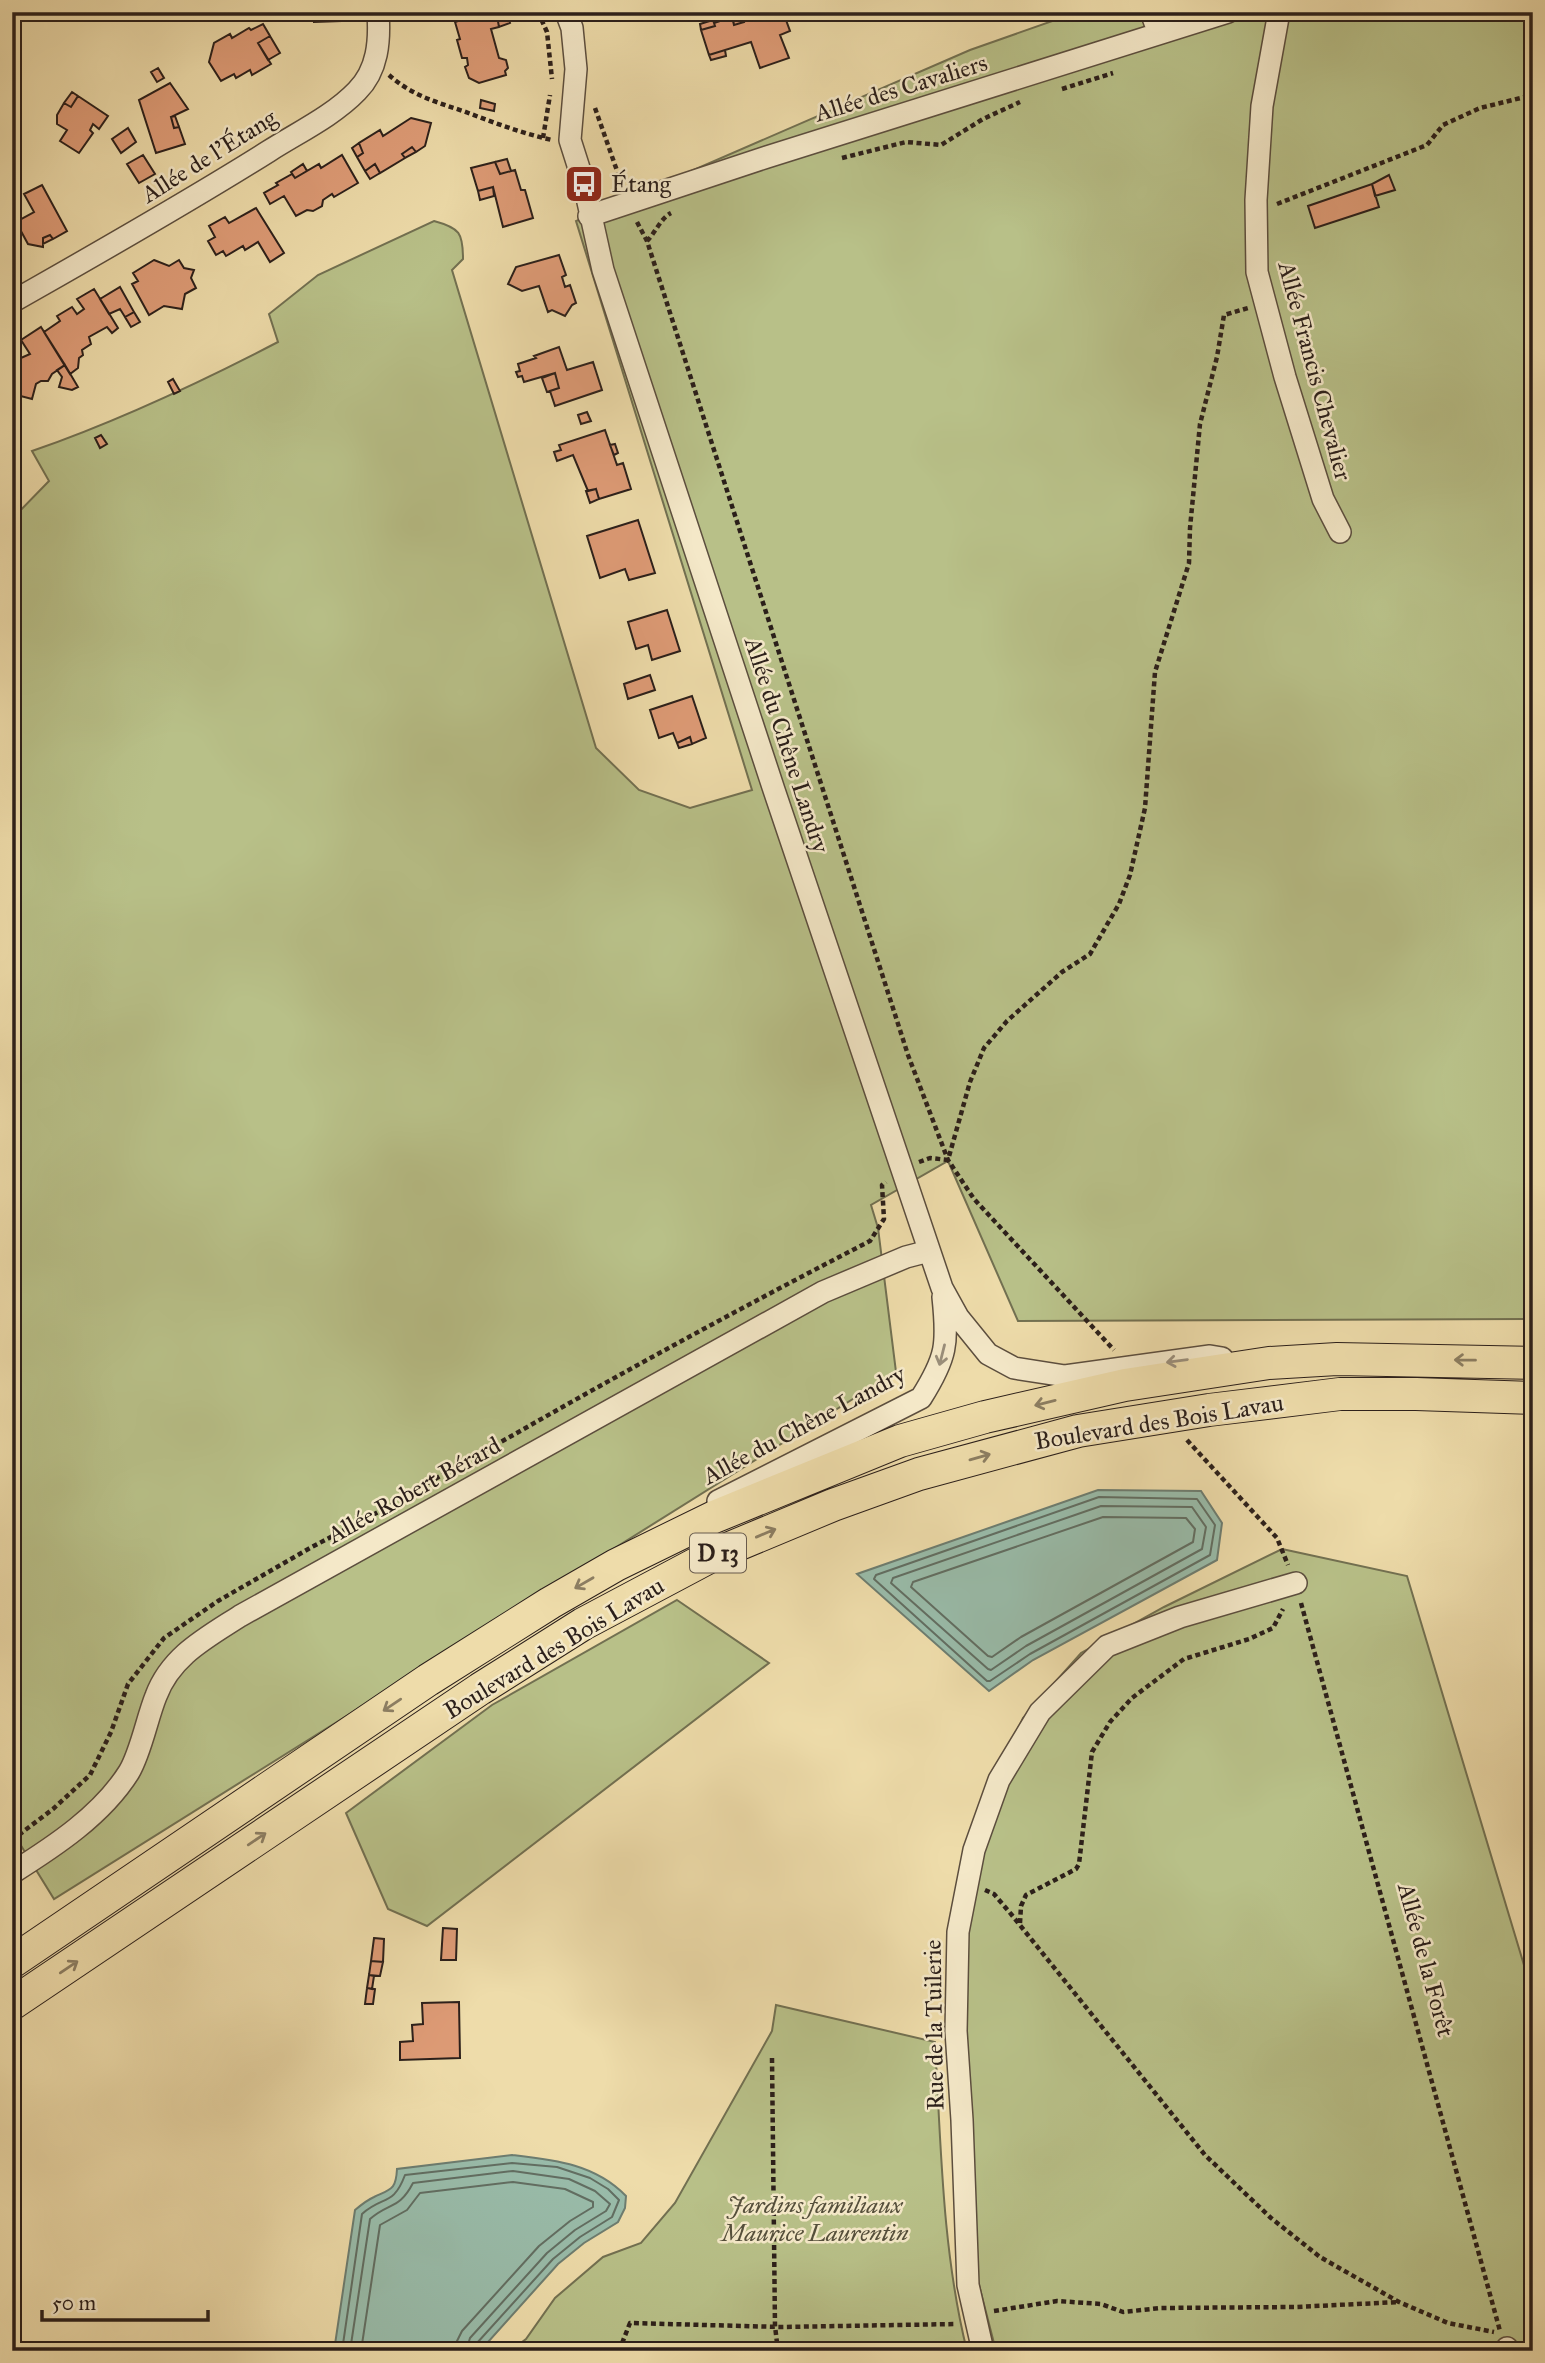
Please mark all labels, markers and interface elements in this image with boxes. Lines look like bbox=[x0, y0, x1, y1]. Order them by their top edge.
street label: Allée des Cavaliers bbox=[810, 48, 991, 129]
street label: Allée de l’Étang bbox=[135, 102, 283, 210]
bus stop icon: Étang bbox=[563, 163, 605, 205]
place label: Étang bbox=[611, 169, 672, 199]
street label: Allée Francis Chevalier bbox=[1271, 257, 1359, 484]
street label: Allée du Chêne Landry bbox=[738, 632, 836, 857]
one-way arrow bbox=[935, 1344, 948, 1366]
one-way arrow bbox=[1166, 1354, 1189, 1367]
one-way arrow bbox=[1453, 1354, 1476, 1367]
street label: Allée du Chêne Landry bbox=[697, 1359, 911, 1492]
street label: Boulevard des Bois Lavau bbox=[1032, 1387, 1286, 1456]
one-way arrow bbox=[1034, 1397, 1057, 1410]
street label: Allée Robert Bérard bbox=[321, 1430, 506, 1550]
one-way arrow bbox=[969, 1449, 991, 1462]
one-way arrow bbox=[755, 1526, 777, 1539]
road number: D 13 bbox=[690, 1534, 746, 1572]
street label: Boulevard des Bois Lavau bbox=[438, 1570, 670, 1726]
one-way arrow bbox=[574, 1577, 594, 1591]
one-way arrow bbox=[382, 1698, 402, 1712]
one-way arrow bbox=[247, 1832, 267, 1846]
street label: Allée de la Forêt bbox=[1391, 1879, 1461, 2041]
street label: Rue de la Tuilerie bbox=[918, 1939, 950, 2111]
one-way arrow bbox=[59, 1960, 78, 1974]
park label: Jardins familiaux Maurice Laurentin bbox=[719, 2190, 909, 2248]
scale bar bbox=[42, 2279, 208, 2323]
text: 50 m bbox=[52, 2290, 97, 2316]

